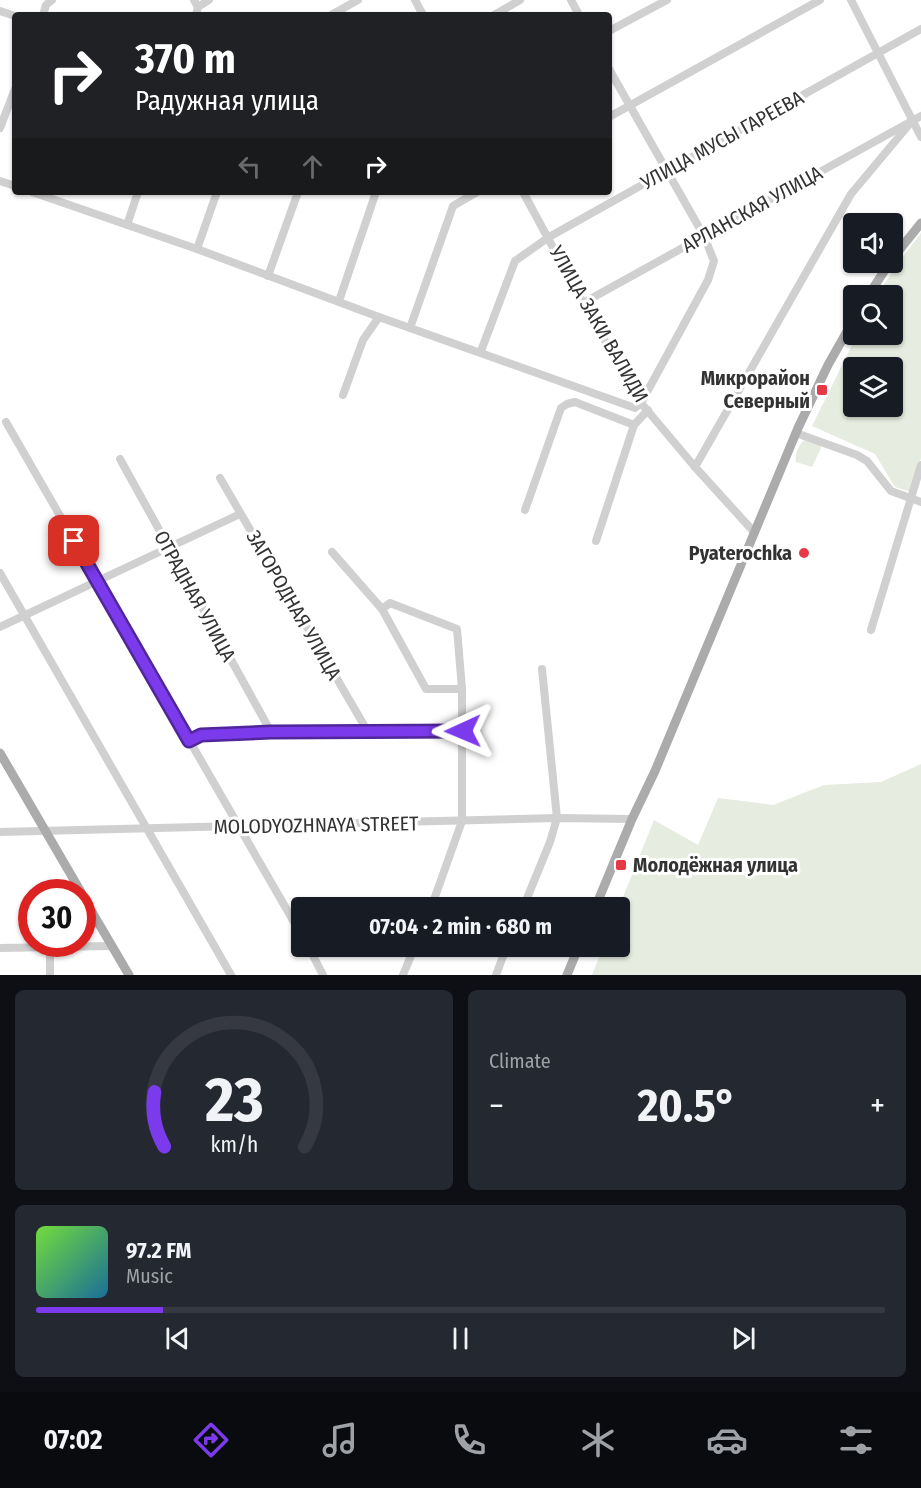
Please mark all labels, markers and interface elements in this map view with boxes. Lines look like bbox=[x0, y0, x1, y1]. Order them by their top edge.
text: 370 m bbox=[135, 34, 236, 84]
icon: right bbox=[36, 36, 114, 114]
text: Радужная улица bbox=[135, 85, 319, 117]
street label: УЛИЦА МУСЫ ГАРЕЕВА bbox=[636, 85, 808, 195]
icon: left bbox=[233, 150, 266, 183]
icon: ahead bbox=[296, 150, 329, 183]
icon: right bbox=[359, 150, 392, 183]
street label: АРЛАНСКАЯ УЛИЦА bbox=[678, 160, 827, 258]
map controls bbox=[843, 213, 903, 417]
button: sound bbox=[843, 213, 903, 273]
street label: УЛИЦА ЗАКИ ВАЛИДИ bbox=[544, 241, 654, 406]
button: search bbox=[843, 285, 903, 345]
button: layers bbox=[843, 357, 903, 417]
place label: Микрорайон Северный bbox=[701, 366, 810, 413]
marker: Микрорайон Северный bbox=[815, 383, 829, 397]
pin bbox=[48, 515, 99, 566]
icon: arrive bbox=[57, 524, 90, 557]
street label: ОТРАДНАЯ УЛИЦА bbox=[149, 526, 241, 666]
street label: ЗАГОРОДНАЯ УЛИЦА bbox=[241, 526, 347, 684]
place label: Pyaterochka bbox=[689, 541, 792, 565]
marker: Pyaterochka bbox=[797, 546, 811, 560]
position arrow bbox=[431, 699, 495, 763]
street label: MOLODYOZHNAYA STREET bbox=[214, 811, 419, 839]
place label: Молодёжная улица bbox=[633, 853, 798, 877]
marker: Молодёжная улица bbox=[614, 858, 628, 872]
speed limit sign: 30 bbox=[18, 879, 96, 957]
text: 07:04 · 2 min · 680 m bbox=[369, 913, 552, 940]
text: Climate bbox=[489, 1049, 551, 1073]
text: 23 bbox=[204, 1063, 263, 1138]
text: 20.5° bbox=[637, 1079, 736, 1133]
text: − bbox=[489, 1086, 504, 1126]
text: + bbox=[870, 1086, 885, 1126]
text: km/h bbox=[210, 1132, 258, 1158]
text: 97.2 FM bbox=[126, 1237, 191, 1264]
text: Music bbox=[126, 1264, 173, 1288]
icon: previous bbox=[161, 1322, 194, 1355]
icon: pause bbox=[444, 1322, 477, 1355]
icon: next bbox=[727, 1322, 760, 1355]
icon: directions bbox=[190, 1419, 232, 1461]
icon: music bbox=[319, 1419, 361, 1461]
icon: phone bbox=[448, 1419, 490, 1461]
icon: climate bbox=[577, 1419, 619, 1461]
icon: car bbox=[706, 1419, 748, 1461]
icon: filters bbox=[835, 1419, 877, 1461]
text: 07:02 bbox=[44, 1424, 103, 1456]

